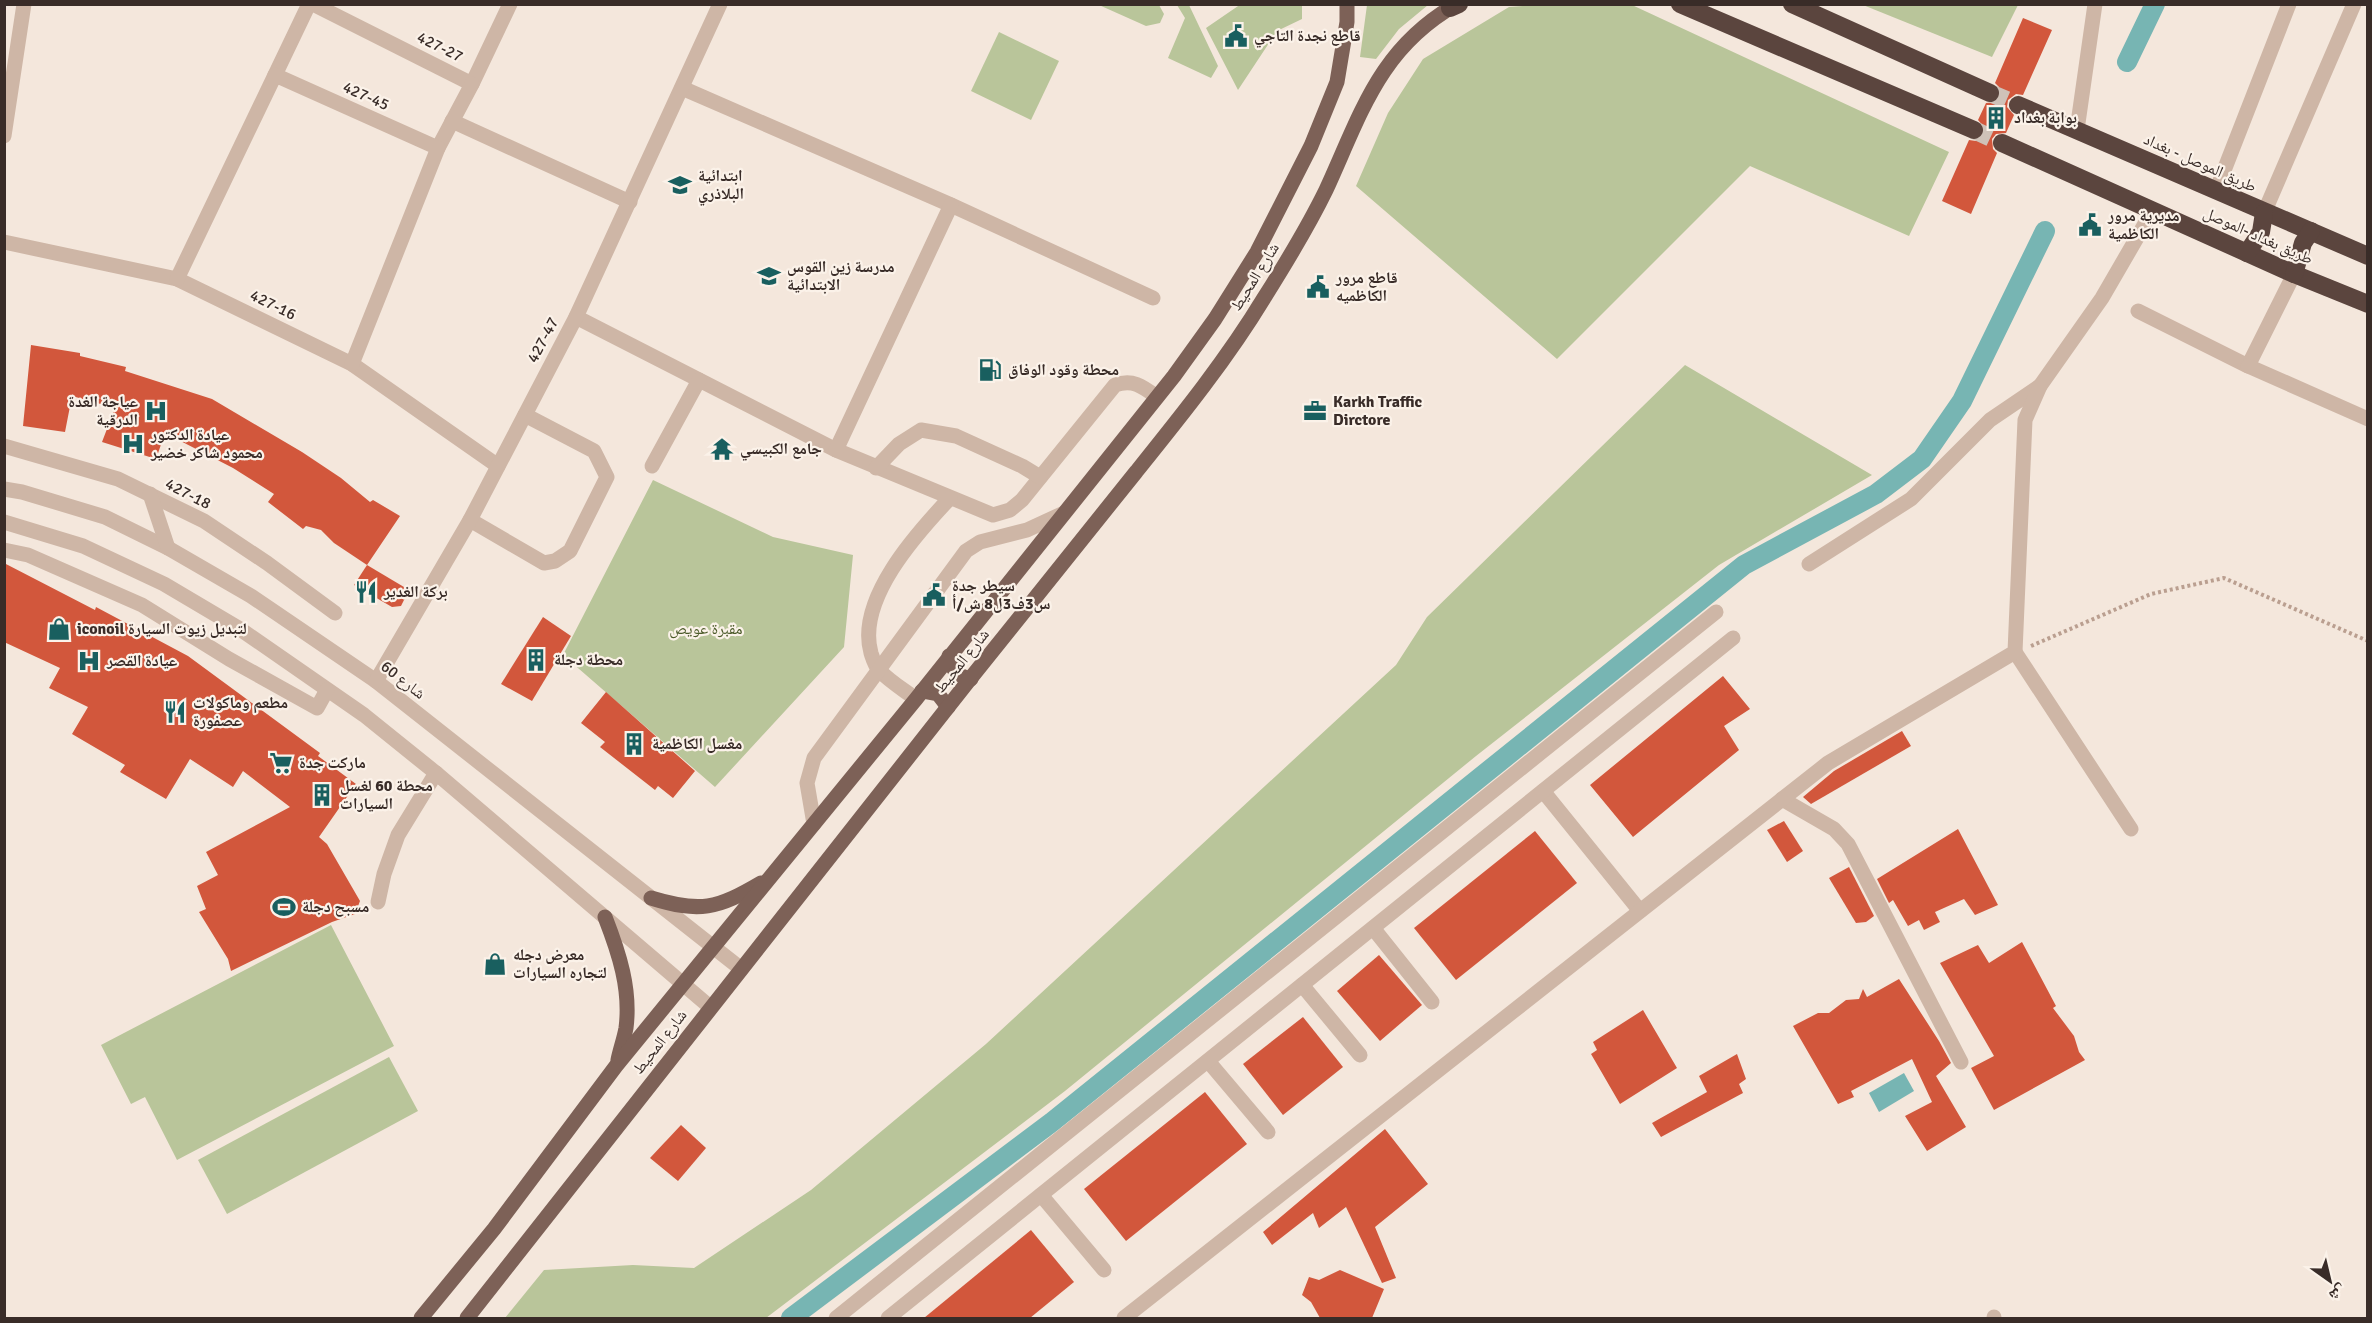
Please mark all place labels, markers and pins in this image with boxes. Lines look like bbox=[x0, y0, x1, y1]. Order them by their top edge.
public building icon: قاطع نجدة التاجي bbox=[1223, 23, 1249, 49]
place label: قاطع نجدة التاجي bbox=[1254, 26, 1361, 48]
building icon: بوابة بغداد bbox=[1983, 105, 2009, 131]
place label: بوابة بغداد bbox=[2014, 108, 2077, 128]
place label: ابتدائية البلاذري bbox=[698, 166, 744, 206]
school or university icon: ابتدائية البلاذري bbox=[667, 172, 693, 198]
place label: مديرية مرور الكاظمية bbox=[2107, 206, 2179, 244]
public building icon: مديرية مرور الكاظمية bbox=[2077, 212, 2103, 238]
place label: مدرسة زين القوس الابتدائية bbox=[787, 257, 895, 295]
school or university icon: مدرسة زين القوس الابتدائية bbox=[756, 263, 782, 289]
place label: قاطع مرور الكاظميه bbox=[1335, 268, 1398, 306]
public building icon: قاطع مرور الكاظميه bbox=[1305, 274, 1331, 300]
fuel station icon: محطة وقود الوفاق bbox=[977, 357, 1003, 383]
place label: محطة وقود الوفاق bbox=[1008, 360, 1119, 380]
place label: عياجة الغدة الدرقية bbox=[68, 392, 138, 430]
place label: Karkh Traffic Dirctore bbox=[1333, 392, 1422, 430]
hospital icon: عياجة الغدة الدرقية bbox=[143, 398, 169, 424]
office icon: Karkh Traffic Dirctore bbox=[1302, 398, 1328, 424]
place label: عيادة الدكتور محمود شاكر خضير bbox=[150, 425, 263, 463]
hospital icon: عيادة الدكتور محمود شاكر خضير bbox=[120, 431, 146, 457]
temple icon: جامع الكبيسي bbox=[709, 436, 735, 462]
place label: جامع الكبيسي bbox=[740, 439, 822, 461]
place label: سيطر جدة س3ف3ل8 ش/أ bbox=[952, 576, 1051, 614]
restaurant icon: بركة الغدير bbox=[353, 579, 379, 605]
place label: بركة الغدير bbox=[383, 582, 448, 602]
public building icon: سيطر جدة س3ف3ل8 ش/أ bbox=[921, 582, 947, 608]
shop icon: iconoil لتبديل زيوت السيارة bbox=[46, 616, 72, 642]
place label: iconoil لتبديل زيوت السيارة bbox=[77, 619, 247, 639]
building icon: محطة دجلة bbox=[523, 647, 549, 673]
hospital icon: عيادة القصر bbox=[76, 648, 102, 674]
place label: محطة دجلة bbox=[554, 650, 623, 670]
place label: عيادة القصر bbox=[106, 651, 177, 671]
place label: مطعم وماكولات عصفورة bbox=[193, 693, 288, 731]
restaurant icon: مطعم وماكولات عصفورة bbox=[162, 699, 188, 725]
building icon: مغسل الكاظمية bbox=[621, 731, 647, 757]
place label: مغسل الكاظمية bbox=[652, 734, 742, 754]
supermarket icon: ماركت جدة bbox=[268, 750, 294, 776]
place label: ماركت جدة bbox=[299, 753, 366, 773]
place label: محطة 60 لغسل السيارات bbox=[340, 776, 433, 814]
building icon: محطة 60 لغسل السيارات bbox=[309, 782, 335, 808]
sports icon: مسبح دجلة bbox=[271, 894, 297, 920]
place label: مسبح دجلة bbox=[302, 897, 369, 917]
place label: معرض دجله لتجاره السيارات bbox=[513, 945, 607, 983]
shop icon: معرض دجله لتجاره السيارات bbox=[482, 951, 508, 977]

